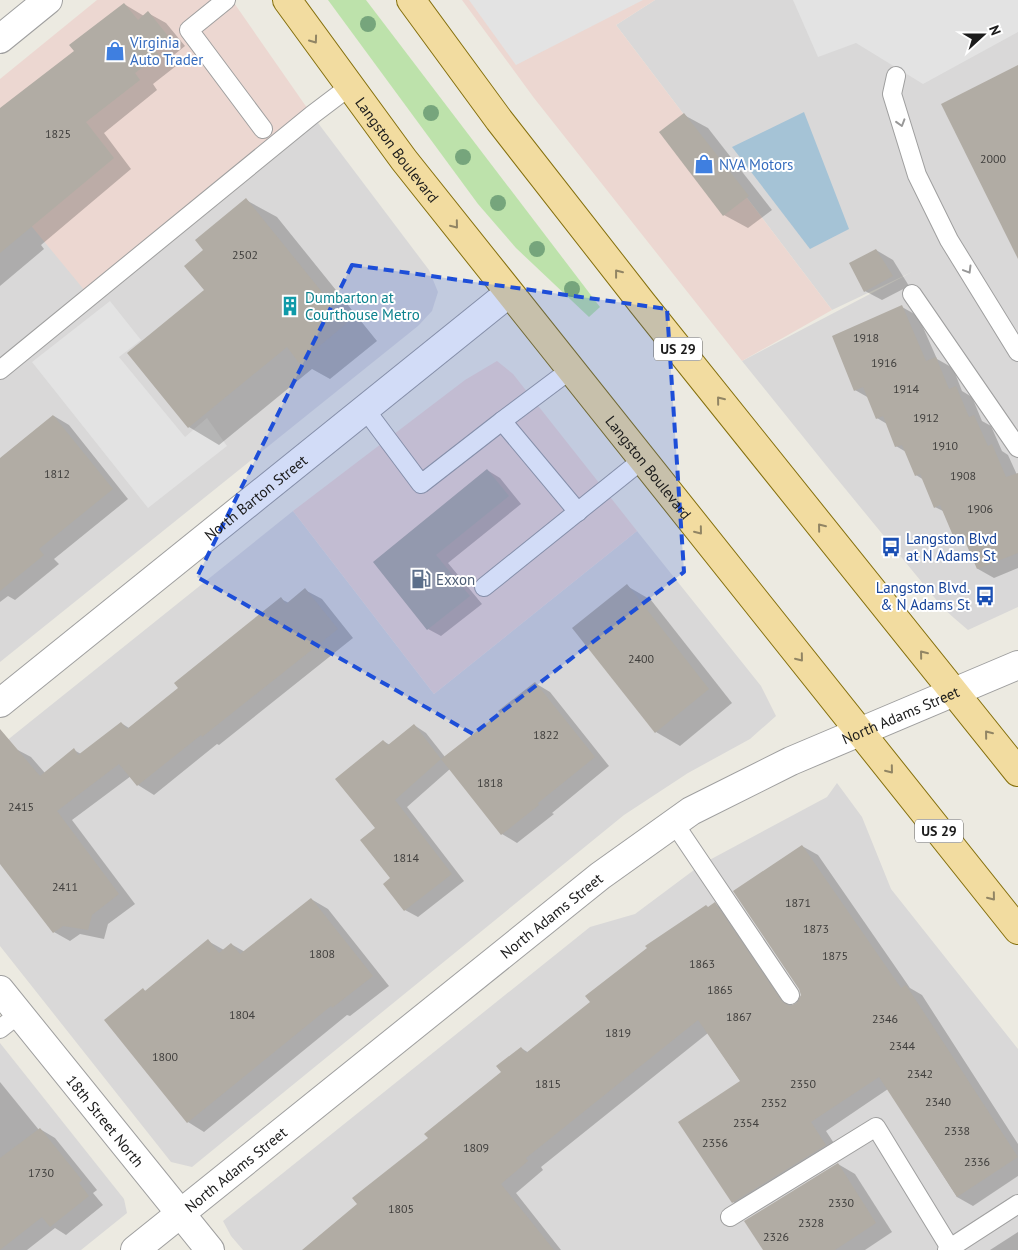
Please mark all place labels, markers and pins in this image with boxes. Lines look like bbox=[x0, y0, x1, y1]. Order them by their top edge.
place label: Virginia Auto Trader bbox=[129, 33, 203, 69]
shop icon: Virginia Auto Trader bbox=[104, 40, 126, 62]
shop icon: NVA Motors bbox=[693, 153, 715, 175]
place label: NVA Motors bbox=[719, 155, 793, 174]
place label: Dumbarton at Courthouse Metro bbox=[305, 288, 420, 324]
building icon: Dumbarton at Courthouse Metro bbox=[279, 295, 301, 317]
place label: Langston Blvd at N Adams St bbox=[906, 529, 997, 565]
bus stop icon: Langston Blvd at N Adams St bbox=[880, 536, 902, 558]
fuel station icon: Exxon bbox=[410, 568, 432, 590]
place label: Exxon bbox=[436, 570, 475, 589]
place label: Langston Blvd. & N Adams St bbox=[876, 578, 970, 614]
bus stop icon: Langston Blvd. & N Adams St bbox=[974, 585, 996, 607]

